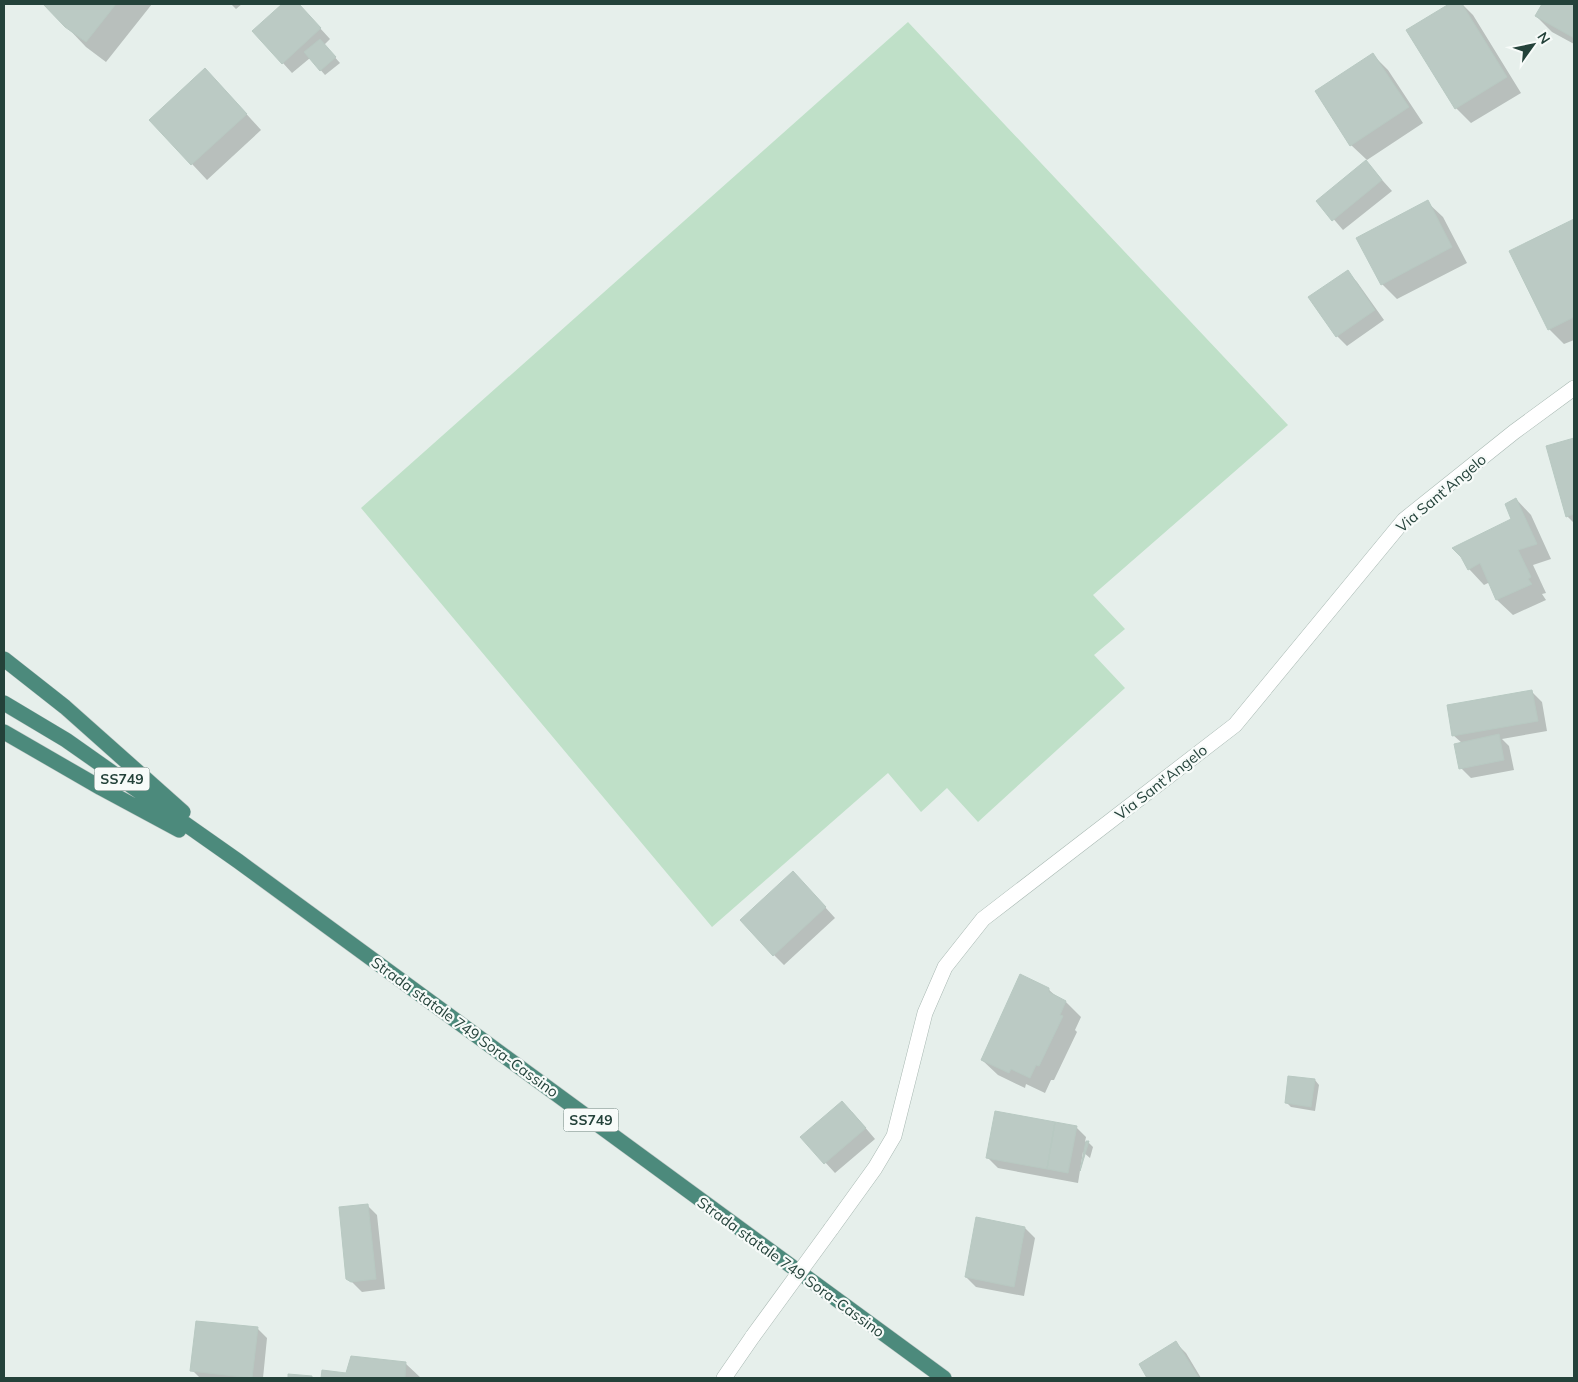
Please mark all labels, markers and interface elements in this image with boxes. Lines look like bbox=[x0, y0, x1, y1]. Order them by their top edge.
north arrow bbox=[1508, 20, 1558, 70]
text: N bbox=[1533, 29, 1554, 47]
street label: Via Sant'Angelo bbox=[1392, 450, 1490, 536]
street label: Via Sant'Angelo bbox=[1111, 740, 1211, 824]
road number: SS749 bbox=[94, 768, 150, 791]
street label: Strada statale 749 Sora-Cassino bbox=[368, 953, 562, 1101]
road number: SS749 bbox=[564, 1108, 618, 1132]
street label: Strada statale 749 Sora-Cassino bbox=[694, 1193, 888, 1341]

